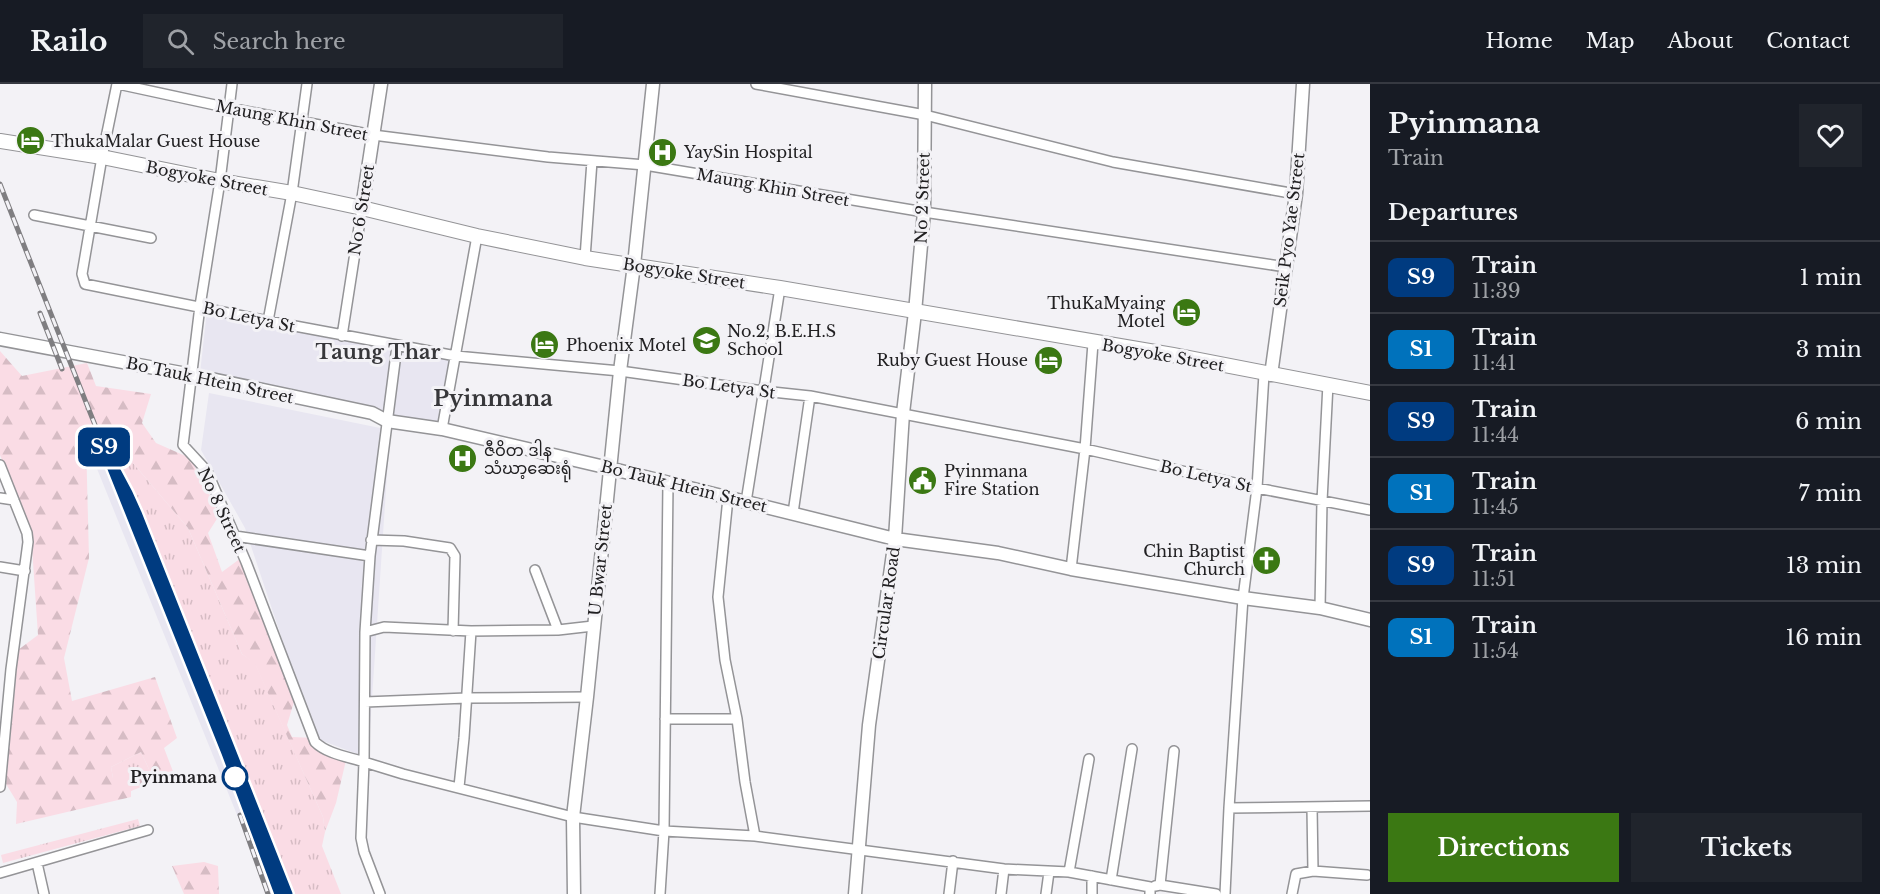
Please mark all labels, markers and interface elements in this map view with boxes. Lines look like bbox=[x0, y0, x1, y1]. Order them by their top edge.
search box bbox=[143, 14, 563, 68]
text: Railo bbox=[30, 24, 107, 59]
icon: search bbox=[164, 25, 197, 58]
text: Search here bbox=[212, 28, 346, 55]
text: Home bbox=[1486, 28, 1553, 54]
text: Map bbox=[1586, 28, 1634, 54]
text: About bbox=[1667, 28, 1733, 54]
text: Contact bbox=[1766, 28, 1850, 54]
street label: Maung Khin Street bbox=[214, 95, 370, 145]
button: heart bbox=[1799, 104, 1862, 167]
text: Pyinmana bbox=[1388, 106, 1540, 141]
hotel icon: ThukaMalar Guest House bbox=[14, 125, 46, 157]
place label: ThukaMalar Guest House bbox=[51, 131, 260, 151]
hospital icon: YaySin Hospital bbox=[647, 136, 679, 168]
place label: YaySin Hospital bbox=[683, 142, 813, 162]
text: Train bbox=[1388, 146, 1444, 170]
street label: No 2 Street bbox=[910, 152, 934, 244]
street label: Seik Pyo Yae Street bbox=[1270, 152, 1308, 308]
street label: Bogyoke Street bbox=[144, 156, 270, 200]
street label: No 6 Street bbox=[344, 163, 378, 257]
street label: Maung Khin Street bbox=[695, 164, 851, 210]
text: Departures bbox=[1388, 199, 1518, 226]
text: Train bbox=[1472, 252, 1537, 279]
street label: Bogyoke Street bbox=[621, 253, 747, 293]
text: S9 bbox=[1407, 264, 1435, 290]
text: 1 min bbox=[1800, 264, 1862, 291]
text: 11:39 bbox=[1472, 279, 1521, 303]
place label: ThuKaMyaing Motel bbox=[1047, 293, 1165, 331]
hotel icon: ThuKaMyaing Motel bbox=[1170, 296, 1202, 328]
street label: Bo Letya St bbox=[201, 297, 297, 337]
place label: No.2, B.E.H.S School bbox=[727, 321, 836, 359]
school or university icon: No.2, B.E.H.S School bbox=[690, 324, 722, 356]
text: Train bbox=[1472, 324, 1537, 351]
hotel icon: Phoenix Motel bbox=[529, 329, 561, 361]
street label: Bogyoke Street bbox=[1100, 334, 1226, 376]
place label: Phoenix Motel bbox=[566, 335, 686, 355]
text: S1 bbox=[1409, 336, 1433, 362]
text: 3 min bbox=[1796, 336, 1862, 363]
district label: Taung Thar bbox=[315, 340, 441, 364]
hotel icon: Ruby Guest House bbox=[1033, 344, 1065, 376]
place label: Ruby Guest House bbox=[876, 350, 1028, 370]
text: 11:41 bbox=[1472, 351, 1516, 375]
street label: Bo Tauk Htein Street bbox=[124, 352, 296, 408]
street label: Bo Letya St bbox=[681, 370, 777, 402]
district label: Pyinmana bbox=[433, 385, 553, 412]
text: Train bbox=[1472, 396, 1537, 423]
text: S9 bbox=[1407, 408, 1435, 434]
text: 6 min bbox=[1795, 408, 1862, 435]
text: 11:44 bbox=[1472, 423, 1519, 447]
line badge: S9 bbox=[77, 428, 131, 466]
text: S9 bbox=[90, 434, 118, 460]
place label: ဇီဝိတ ဒါန သံဃာ့ဆေးရုံ bbox=[484, 439, 572, 483]
hospital icon: ဇီဝိတ ဒါန သံဃာ့ဆေးရုံ bbox=[447, 443, 479, 475]
street label: Bo Tauk Htein Street bbox=[599, 456, 769, 516]
street label: Bo Letya St bbox=[1158, 456, 1254, 496]
place label: Pyinmana Fire Station bbox=[944, 461, 1040, 499]
street label: No 8 Street bbox=[194, 464, 250, 556]
public building icon: Pyinmana Fire Station bbox=[907, 464, 939, 496]
text: Train bbox=[1472, 468, 1537, 495]
text: S1 bbox=[1409, 480, 1433, 506]
text: 7 min bbox=[1798, 480, 1862, 507]
text: 11:45 bbox=[1472, 495, 1519, 519]
street label: U Bwar Street bbox=[584, 503, 616, 617]
text: Train bbox=[1472, 540, 1537, 567]
place label: Chin Baptist Church bbox=[1143, 541, 1245, 579]
church icon: Chin Baptist Church bbox=[1250, 544, 1282, 576]
street label: Circular Road bbox=[868, 545, 904, 661]
text: S9 bbox=[1407, 552, 1435, 578]
text: 13 min bbox=[1786, 552, 1862, 579]
text: 11:51 bbox=[1472, 567, 1516, 591]
text: Train bbox=[1472, 612, 1537, 639]
text: S1 bbox=[1409, 624, 1433, 650]
text: 16 min bbox=[1785, 624, 1862, 651]
text: 11:54 bbox=[1472, 639, 1519, 663]
marker: Pyinmana bbox=[222, 764, 248, 790]
place label: Pyinmana bbox=[130, 767, 217, 787]
button: Directions bbox=[1388, 813, 1619, 882]
button: Tickets bbox=[1631, 813, 1862, 882]

